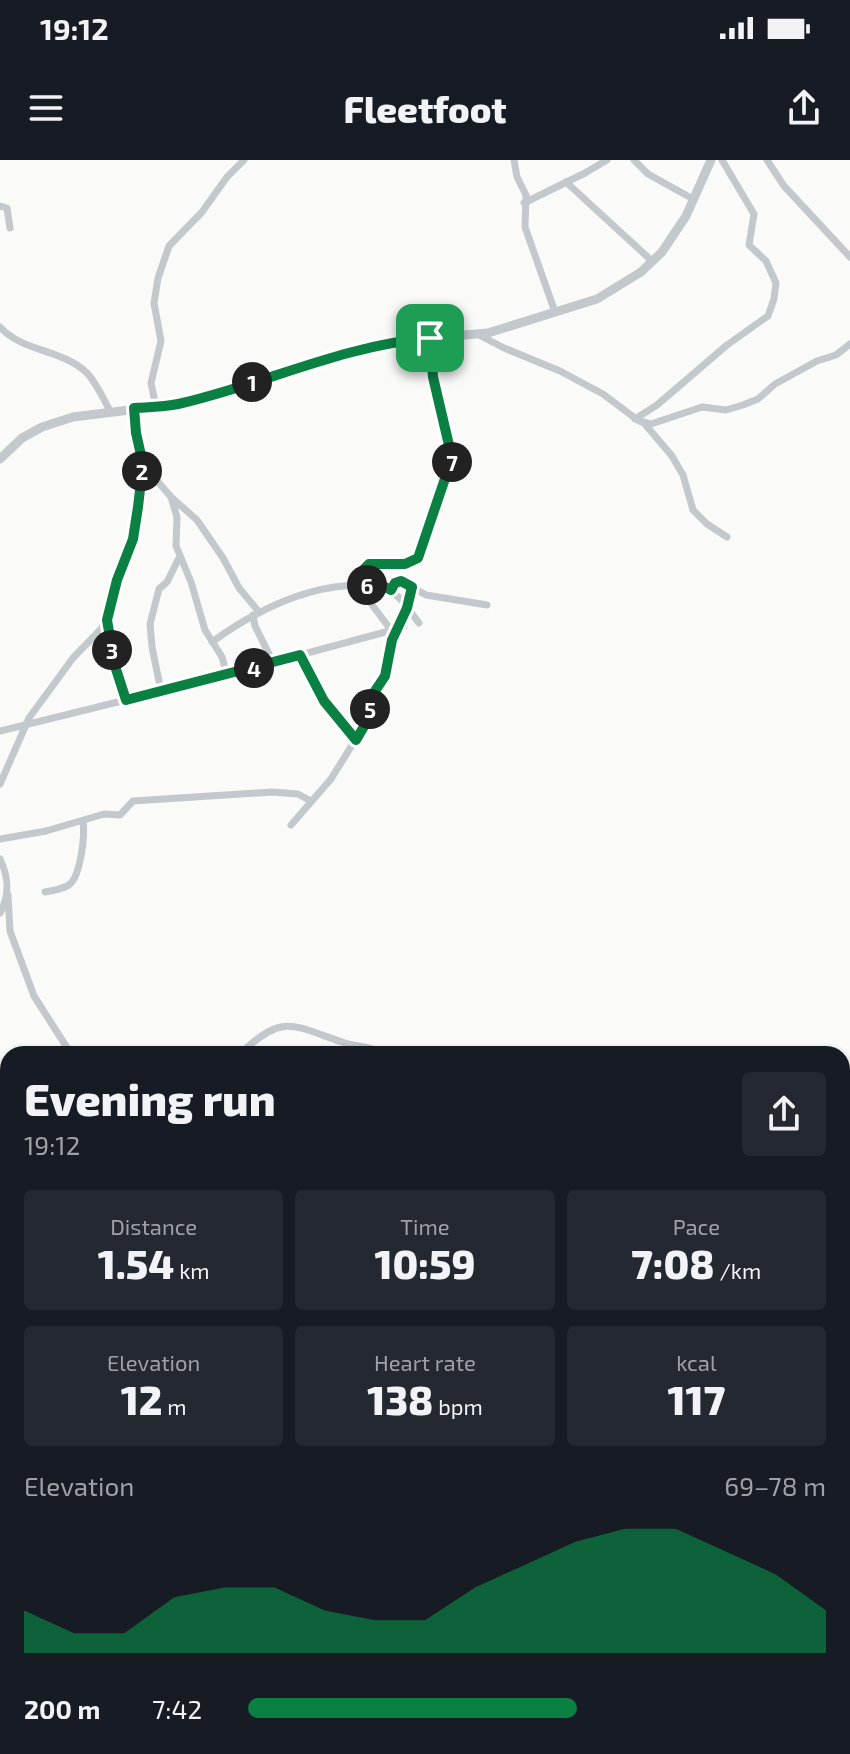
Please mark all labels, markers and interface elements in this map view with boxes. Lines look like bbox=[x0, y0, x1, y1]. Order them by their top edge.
text: 19:12 bbox=[40, 10, 109, 46]
icon: menu bbox=[24, 86, 68, 130]
icon: share bbox=[782, 86, 826, 130]
text: Fleetfoot bbox=[344, 87, 506, 130]
pin bbox=[396, 304, 464, 372]
icon: arrive bbox=[408, 316, 452, 360]
pin: 1 bbox=[232, 362, 272, 402]
text: 1 bbox=[247, 369, 257, 395]
pin: 7 bbox=[432, 442, 472, 482]
text: 7 bbox=[446, 449, 458, 475]
pin: 2 bbox=[122, 451, 162, 491]
text: 2 bbox=[136, 458, 148, 484]
pin: 6 bbox=[347, 565, 387, 605]
text: 6 bbox=[361, 572, 373, 598]
pin: 3 bbox=[92, 630, 132, 670]
text: 3 bbox=[106, 637, 118, 663]
pin: 4 bbox=[234, 648, 274, 688]
text: 4 bbox=[247, 655, 261, 681]
pin: 5 bbox=[350, 689, 390, 729]
text: 5 bbox=[364, 696, 376, 722]
text: Evening run bbox=[24, 1072, 276, 1125]
button: share bbox=[742, 1072, 826, 1156]
text: 19:12 bbox=[24, 1129, 80, 1160]
text: Distance bbox=[110, 1213, 197, 1239]
text: Time bbox=[400, 1213, 450, 1239]
text: Pace bbox=[673, 1213, 720, 1239]
text: 1.54 bbox=[98, 1239, 174, 1287]
text: 10:59 bbox=[374, 1239, 476, 1287]
text: 7:08 bbox=[631, 1239, 715, 1287]
text: km bbox=[174, 1257, 210, 1283]
text: /km bbox=[715, 1257, 761, 1283]
text: Elevation bbox=[107, 1349, 200, 1375]
text: Heart rate bbox=[374, 1349, 476, 1375]
text: kcal bbox=[676, 1349, 716, 1375]
text: 12 bbox=[121, 1375, 162, 1423]
text: 138 bbox=[367, 1375, 433, 1423]
text: 117 bbox=[668, 1375, 725, 1423]
text: m bbox=[162, 1393, 187, 1419]
text: bpm bbox=[433, 1393, 483, 1419]
text: Elevation bbox=[24, 1470, 134, 1501]
text: 69–78 m bbox=[724, 1470, 826, 1501]
text: 200 m bbox=[24, 1693, 100, 1724]
text: 7:42 bbox=[152, 1693, 202, 1724]

